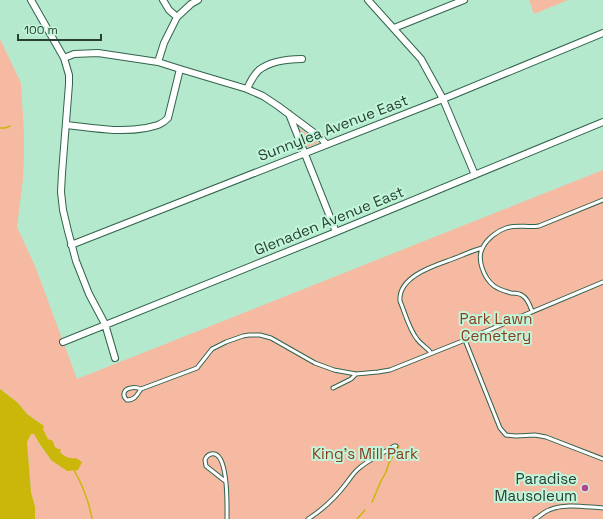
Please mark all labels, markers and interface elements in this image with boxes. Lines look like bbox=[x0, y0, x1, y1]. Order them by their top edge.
scale bar bbox=[18, 16, 101, 42]
text: 100 m bbox=[24, 22, 58, 38]
street label: Sunnylea Avenue East bbox=[255, 90, 411, 165]
street label: Glenaden Avenue East bbox=[251, 182, 407, 259]
park label: Park Lawn Cemetery bbox=[460, 309, 532, 345]
park label: King's Mill Park bbox=[312, 444, 418, 463]
place label: Paradise Mausoleum bbox=[495, 469, 577, 505]
marker: Paradise Mausoleum bbox=[580, 483, 590, 493]

